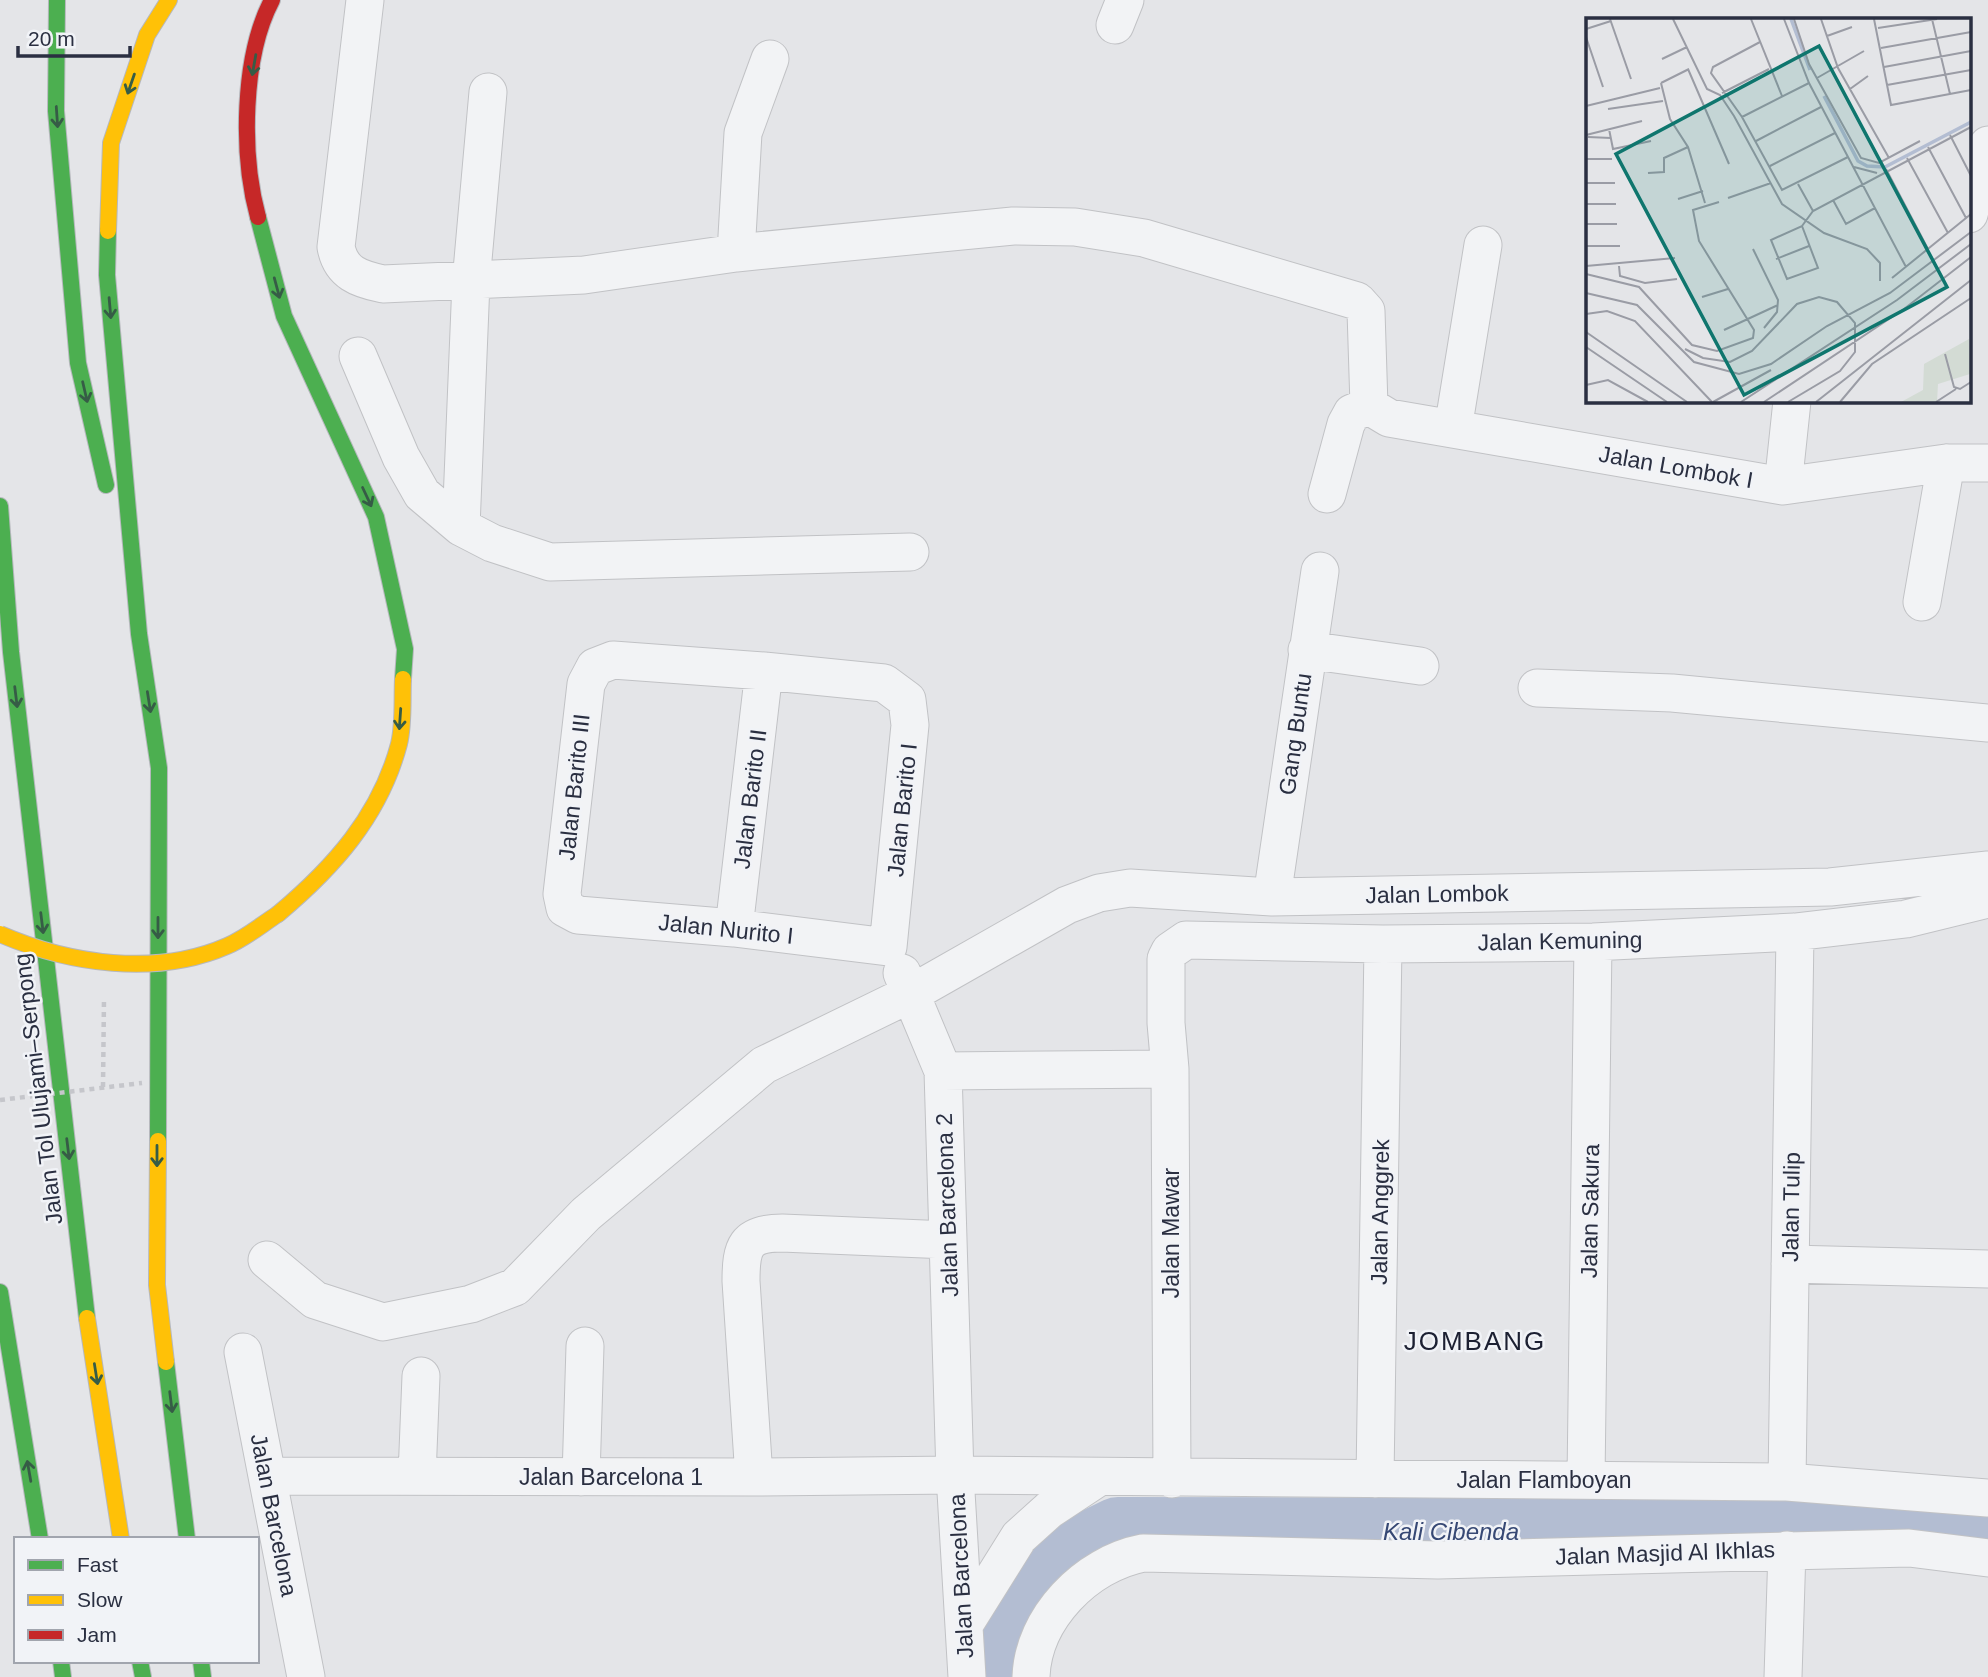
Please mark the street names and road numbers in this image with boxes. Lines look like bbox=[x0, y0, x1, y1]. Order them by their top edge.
street label: Jalan Lombok I bbox=[1597, 441, 1755, 493]
street label: Gang Buntu bbox=[1274, 671, 1316, 797]
street label: Jalan Barito III bbox=[553, 713, 595, 861]
street label: Jalan Barito II bbox=[729, 728, 771, 870]
street label: Jalan Barito I bbox=[882, 742, 922, 878]
street label: Jalan Lombok bbox=[1365, 880, 1509, 908]
street label: Jalan Nurito I bbox=[657, 909, 795, 949]
street label: Jalan Kemuning bbox=[1477, 927, 1643, 955]
street label: Jalan Tol Ulujami–Serpong bbox=[8, 952, 68, 1226]
street label: Jalan Barcelona 2 bbox=[931, 1113, 963, 1297]
street label: Jalan Anggrek bbox=[1366, 1138, 1394, 1285]
street label: Jalan Sakura bbox=[1576, 1143, 1604, 1278]
street label: Jalan Tulip bbox=[1777, 1152, 1805, 1262]
street label: Jalan Mawar bbox=[1158, 1167, 1184, 1298]
street label: Jalan Barcelona bbox=[246, 1432, 303, 1599]
street label: Jalan Barcelona 1 bbox=[519, 1464, 703, 1490]
street label: Jalan Flamboyan bbox=[1456, 1467, 1632, 1493]
street label: Jalan Barcelona bbox=[944, 1493, 978, 1659]
street label: Jalan Masjid Al Ikhlas bbox=[1555, 1536, 1775, 1570]

